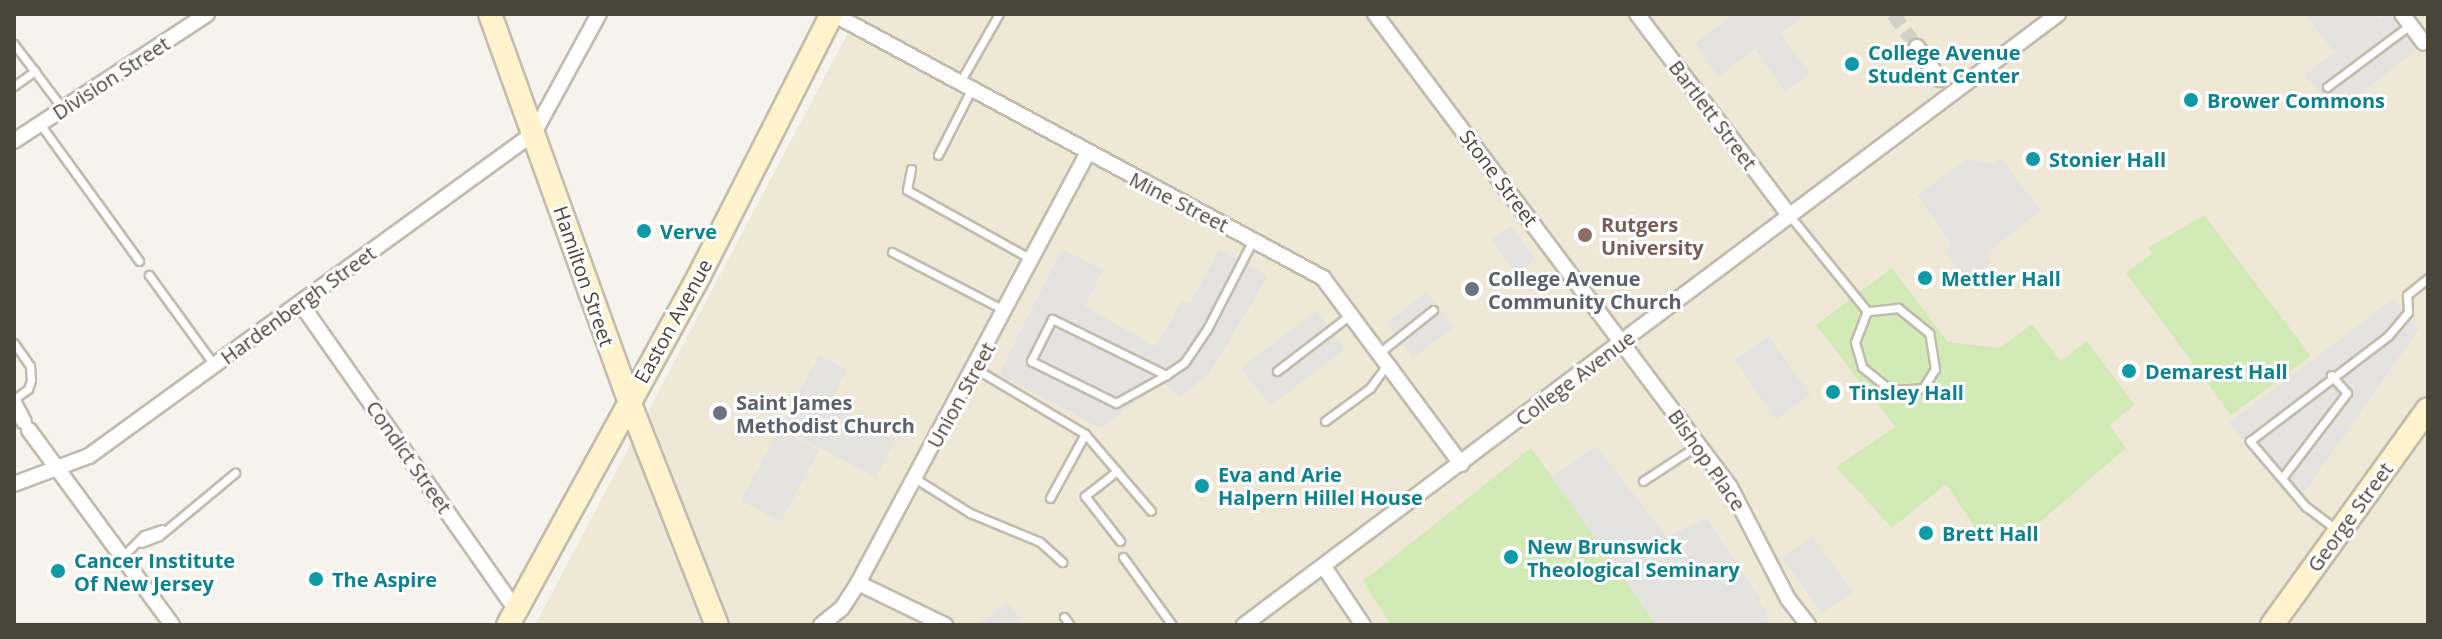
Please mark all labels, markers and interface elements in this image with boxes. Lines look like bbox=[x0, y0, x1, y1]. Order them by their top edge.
street label: Division Street bbox=[48, 31, 174, 125]
place label: College Avenue Student Center bbox=[1868, 40, 2021, 87]
street label: Bartlett Street bbox=[1664, 55, 1762, 175]
marker: College Avenue Student Center bbox=[1843, 55, 1861, 73]
place label: Brower Commons bbox=[2207, 88, 2385, 112]
marker: Brower Commons bbox=[2182, 91, 2200, 109]
street label: Stone Street bbox=[1455, 125, 1543, 231]
place label: Stonier Hall bbox=[2049, 147, 2166, 171]
marker: Stonier Hall bbox=[2024, 150, 2042, 168]
street label: Mine Street bbox=[1126, 167, 1232, 237]
street label: Hamilton Street bbox=[549, 203, 619, 349]
place label: Rutgers University bbox=[1601, 212, 1704, 259]
place label: Verve bbox=[660, 219, 717, 243]
marker: Verve bbox=[635, 222, 653, 240]
marker: Rutgers University bbox=[1576, 226, 1594, 244]
street label: Hardenbergh Street bbox=[216, 241, 380, 369]
street label: Easton Avenue bbox=[629, 255, 717, 387]
place label: College Avenue Community Church bbox=[1488, 266, 1682, 313]
place label: Mettler Hall bbox=[1941, 266, 2061, 290]
marker: Mettler Hall bbox=[1916, 269, 1934, 287]
marker: College Avenue Community Church bbox=[1463, 280, 1481, 298]
street label: College Avenue bbox=[1511, 325, 1639, 431]
street label: Union Street bbox=[922, 338, 1000, 452]
place label: Demarest Hall bbox=[2145, 359, 2288, 383]
marker: Demarest Hall bbox=[2120, 362, 2138, 380]
place label: Tinsley Hall bbox=[1849, 380, 1964, 404]
marker: Tinsley Hall bbox=[1824, 383, 1842, 401]
place label: Saint James Methodist Church bbox=[736, 390, 915, 437]
street label: Condict Street bbox=[361, 396, 457, 518]
marker: Saint James Methodist Church bbox=[711, 404, 729, 422]
street label: Bishop Place bbox=[1663, 405, 1751, 515]
street label: George Street bbox=[2302, 458, 2398, 576]
place label: Eva and Arie Halpern Hillel House bbox=[1218, 462, 1423, 509]
marker: Eva and Arie Halpern Hillel House bbox=[1193, 477, 1211, 495]
place label: Brett Hall bbox=[1942, 521, 2038, 545]
marker: Brett Hall bbox=[1917, 524, 1935, 542]
place label: New Brunswick Theological Seminary bbox=[1527, 534, 1740, 581]
place label: Cancer Institute Of New Jersey bbox=[74, 548, 235, 595]
marker: New Brunswick Theological Seminary bbox=[1502, 548, 1520, 566]
marker: Cancer Institute Of New Jersey bbox=[49, 562, 67, 580]
place label: The Aspire bbox=[332, 567, 437, 591]
marker: The Aspire bbox=[307, 570, 325, 588]

